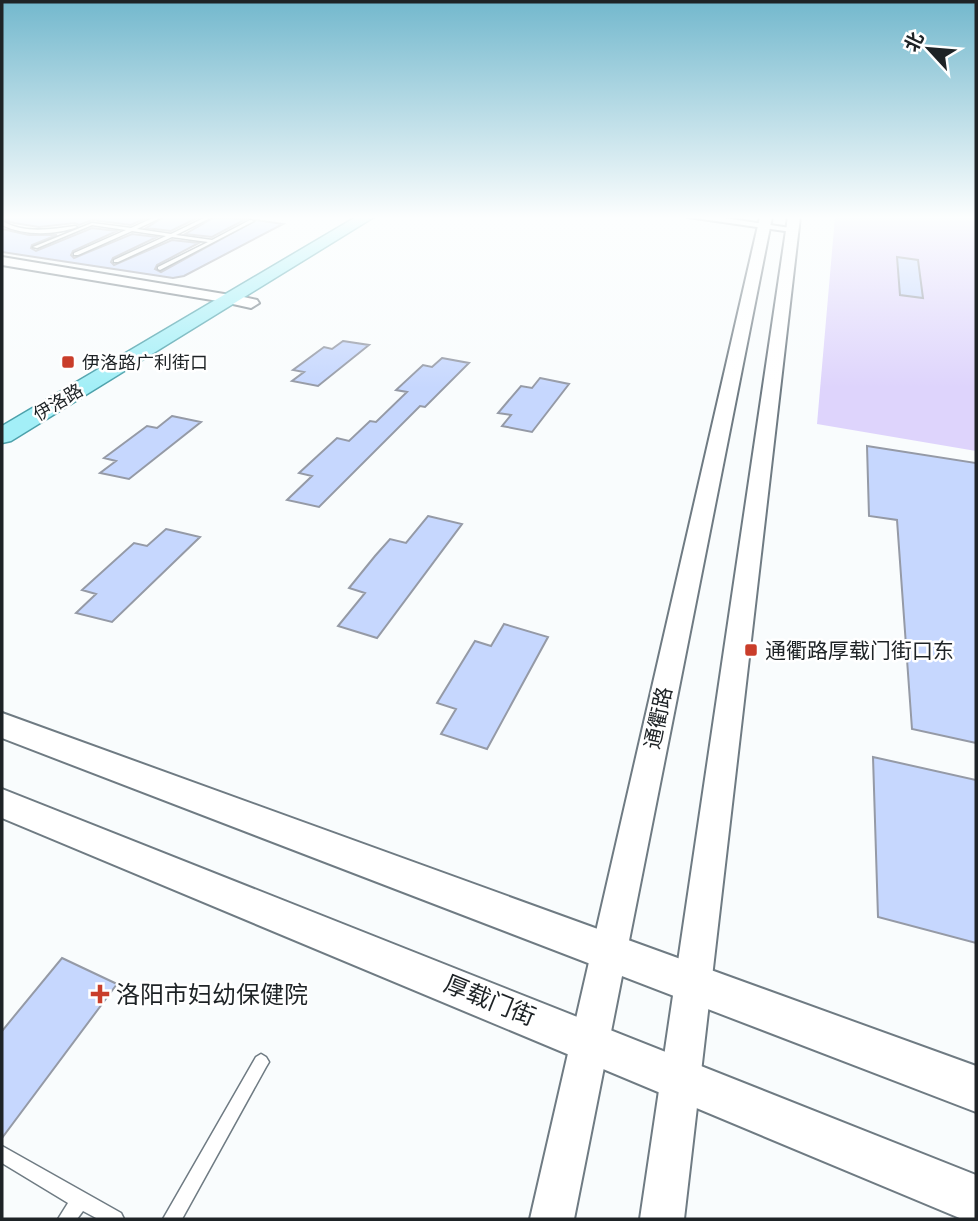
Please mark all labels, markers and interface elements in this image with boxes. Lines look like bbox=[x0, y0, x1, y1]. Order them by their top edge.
north arrow bbox=[894, 14, 964, 84]
text: 北 bbox=[898, 27, 930, 56]
place label: 伊洛路广利街口 bbox=[82, 350, 208, 375]
marker: 伊洛路广利街口 bbox=[60, 354, 76, 370]
street label: 伊洛路 bbox=[28, 377, 88, 427]
place label: 通衢路厚载门街口东 bbox=[765, 636, 954, 665]
marker: 通衢路厚载门街口东 bbox=[743, 642, 759, 658]
street label: 通衢路 bbox=[637, 684, 679, 752]
street label: 厚载门街 bbox=[439, 967, 541, 1033]
place label: 洛阳市妇幼保健院 bbox=[116, 978, 308, 1011]
marker: 洛阳市妇幼保健院 bbox=[90, 984, 110, 1004]

